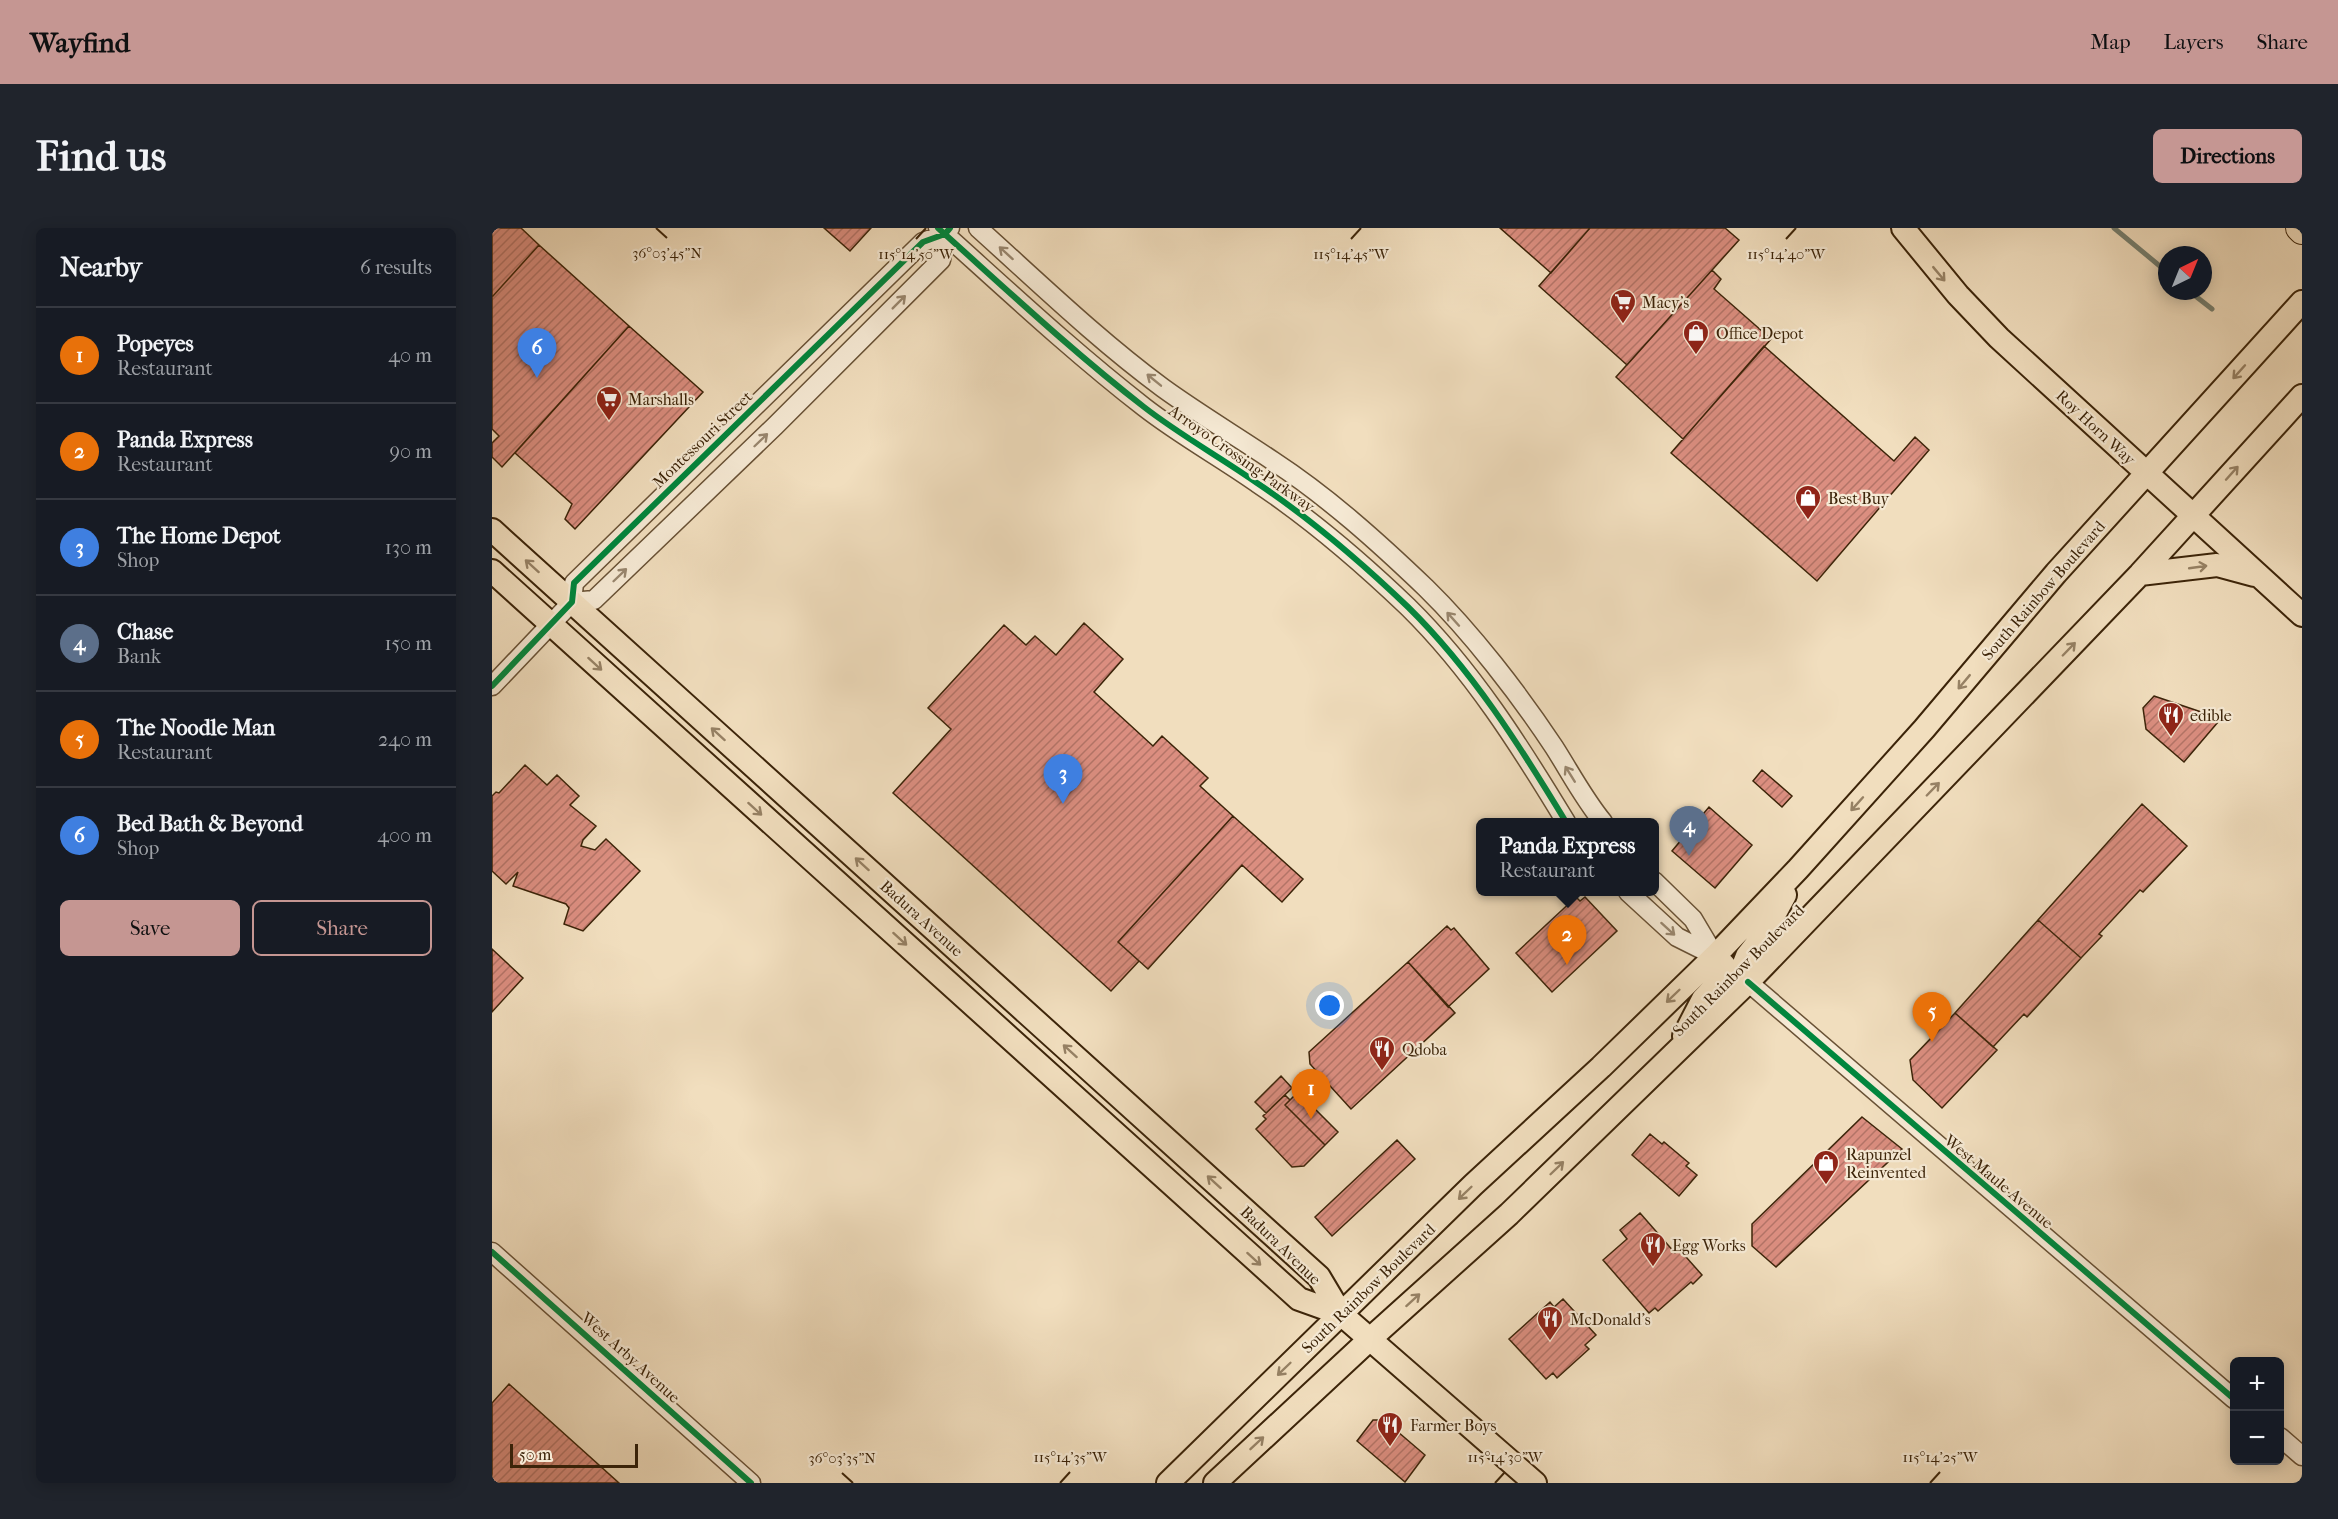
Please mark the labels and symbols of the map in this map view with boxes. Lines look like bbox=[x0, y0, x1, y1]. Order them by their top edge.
text: 36°03'45"N bbox=[632, 244, 702, 262]
text: 115°14'50"W bbox=[878, 245, 955, 263]
text: 115°14'45"W bbox=[1313, 245, 1390, 263]
text: 115°14'40"W bbox=[1747, 245, 1826, 263]
one-way arrow bbox=[999, 246, 1014, 260]
north arrow bbox=[2158, 246, 2212, 300]
one-way arrow bbox=[1932, 266, 1946, 281]
supermarket icon: Macy's bbox=[1608, 287, 1638, 325]
place label: Macy's bbox=[1642, 293, 1689, 312]
one-way arrow bbox=[891, 294, 906, 309]
shop icon: Office Depot bbox=[1681, 318, 1711, 356]
place label: Office Depot bbox=[1716, 324, 1804, 343]
pin: 6 bbox=[518, 328, 556, 378]
one-way arrow bbox=[2232, 364, 2246, 379]
one-way arrow bbox=[1146, 374, 1162, 387]
supermarket icon: Marshalls bbox=[594, 384, 624, 422]
street label: Roy Horn Way bbox=[2052, 386, 2139, 469]
street label: Montessouri Street bbox=[649, 387, 756, 492]
place label: Marshalls bbox=[628, 390, 694, 409]
street label: Arroyo Crossing Parkway bbox=[1164, 400, 1319, 516]
one-way arrow bbox=[753, 432, 768, 447]
one-way arrow bbox=[2224, 465, 2239, 480]
shop icon: Best Buy bbox=[1793, 483, 1823, 521]
place label: Best Buy bbox=[1828, 489, 1890, 508]
street label: South Rainbow Boulevard bbox=[1978, 517, 2109, 664]
one-way arrow bbox=[525, 559, 540, 573]
one-way arrow bbox=[2188, 562, 2208, 573]
one-way arrow bbox=[613, 568, 628, 582]
one-way arrow bbox=[1446, 612, 1460, 627]
one-way arrow bbox=[2061, 641, 2076, 656]
one-way arrow bbox=[587, 657, 602, 671]
one-way arrow bbox=[1957, 674, 1970, 690]
restaurant icon: edible bbox=[2156, 700, 2186, 738]
place label: edible bbox=[2190, 706, 2232, 725]
one-way arrow bbox=[711, 727, 726, 741]
pin: 3 bbox=[1044, 754, 1082, 804]
one-way arrow bbox=[1564, 766, 1576, 783]
one-way arrow bbox=[1926, 781, 1940, 796]
one-way arrow bbox=[1850, 796, 1864, 811]
one-way arrow bbox=[748, 801, 763, 816]
pin: 4 bbox=[1670, 806, 1708, 856]
one-way arrow bbox=[855, 857, 870, 871]
street label: Badura Avenue bbox=[876, 876, 967, 961]
street label: South Rainbow Boulevard bbox=[1669, 900, 1808, 1040]
pin: 2 bbox=[1548, 916, 1586, 965]
one-way arrow bbox=[1661, 921, 1676, 936]
one-way arrow bbox=[892, 932, 907, 946]
one-way arrow bbox=[1665, 989, 1680, 1004]
your location bbox=[1315, 991, 1344, 1020]
pin: 5 bbox=[1912, 992, 1952, 1042]
restaurant icon: Qdoba bbox=[1367, 1034, 1397, 1072]
place label: Qdoba bbox=[1402, 1040, 1447, 1059]
one-way arrow bbox=[1062, 1044, 1077, 1058]
pin: 1 bbox=[1292, 1070, 1330, 1119]
street label: West Maule Avenue bbox=[1940, 1130, 2057, 1232]
place label: Rapunzel Reinvented bbox=[1846, 1145, 1926, 1182]
shop icon: Rapunzel Reinvented bbox=[1811, 1148, 1841, 1186]
one-way arrow bbox=[1549, 1161, 1564, 1175]
one-way arrow bbox=[1207, 1175, 1222, 1189]
one-way arrow bbox=[1457, 1185, 1472, 1200]
street label: Badura Avenue bbox=[1236, 1202, 1325, 1289]
street label: South Rainbow Boulevard bbox=[1298, 1219, 1439, 1357]
restaurant icon: Egg Works bbox=[1638, 1230, 1668, 1268]
place label: Egg Works bbox=[1672, 1236, 1746, 1255]
one-way arrow bbox=[1246, 1252, 1261, 1266]
one-way arrow bbox=[1405, 1293, 1420, 1307]
restaurant icon: McDonald's bbox=[1535, 1304, 1565, 1342]
street label: West Arby Avenue bbox=[577, 1307, 684, 1407]
place label: McDonald's bbox=[1570, 1310, 1651, 1329]
one-way arrow bbox=[1277, 1362, 1292, 1377]
restaurant icon: Farmer Boys bbox=[1375, 1410, 1405, 1448]
place label: Farmer Boys bbox=[1410, 1416, 1497, 1435]
one-way arrow bbox=[1250, 1436, 1265, 1450]
scale bar bbox=[510, 1441, 638, 1468]
text: 115°14'35"W bbox=[1033, 1448, 1108, 1466]
text: 115°14'30"W bbox=[1468, 1448, 1544, 1466]
text: 115°14'25"W bbox=[1903, 1448, 1979, 1466]
text: 36°03'35"N bbox=[808, 1449, 876, 1467]

